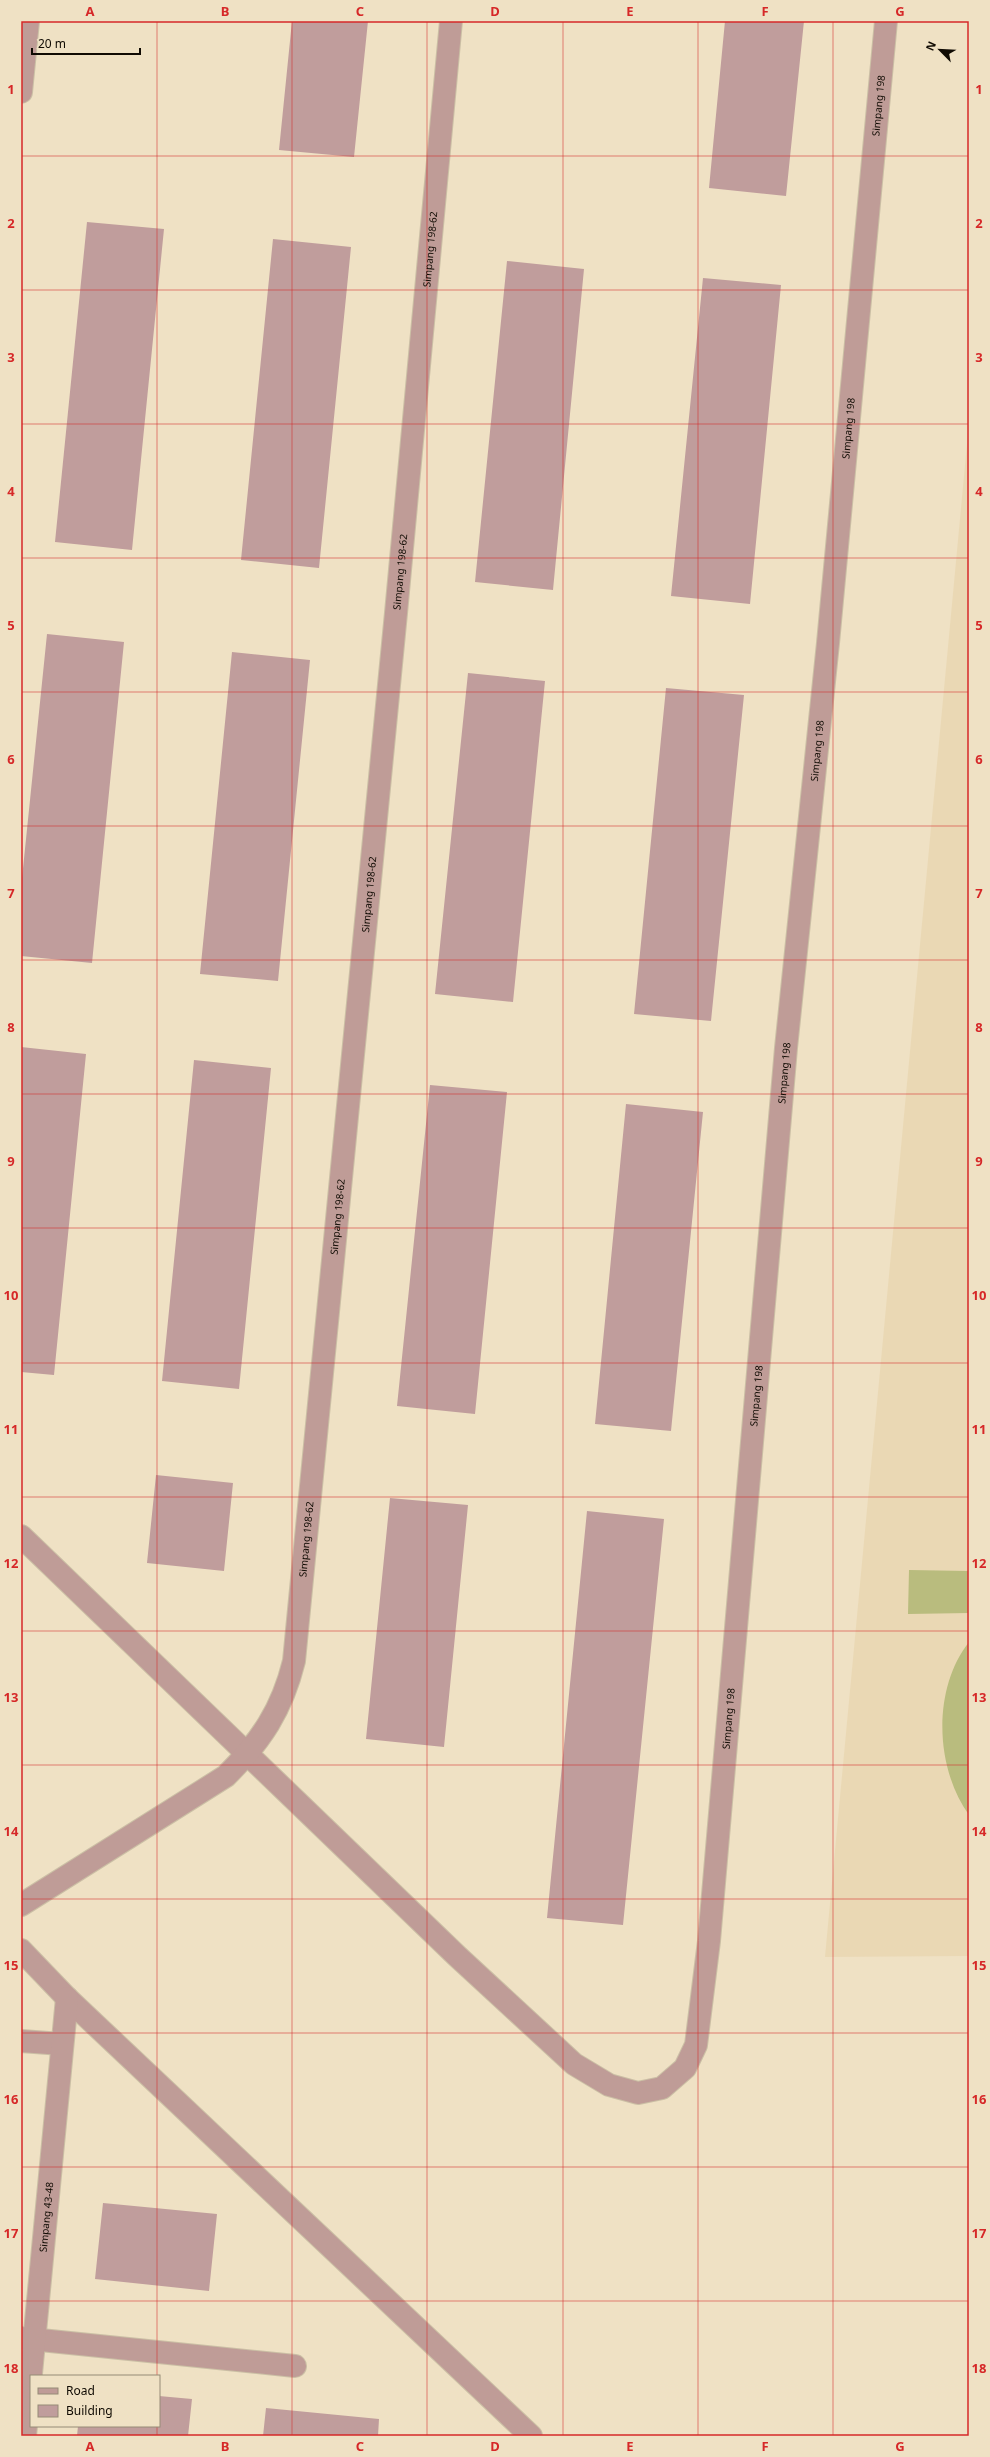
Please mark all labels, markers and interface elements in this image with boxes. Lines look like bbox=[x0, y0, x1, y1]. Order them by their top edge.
text: A bbox=[86, 2, 95, 20]
text: B bbox=[221, 2, 229, 20]
text: C bbox=[356, 2, 364, 20]
text: D bbox=[490, 2, 500, 20]
text: E bbox=[626, 2, 634, 20]
text: F bbox=[761, 2, 769, 20]
text: G bbox=[895, 2, 905, 20]
scale bar bbox=[32, 30, 140, 56]
north arrow bbox=[920, 30, 960, 70]
text: 20 m bbox=[38, 35, 66, 52]
text: N bbox=[922, 39, 939, 53]
street label: Simpang 198 bbox=[868, 74, 888, 137]
text: 1 bbox=[7, 80, 15, 98]
text: 1 bbox=[975, 80, 983, 98]
street label: Simpang 198-62 bbox=[419, 210, 440, 288]
text: 2 bbox=[7, 214, 15, 232]
text: 2 bbox=[975, 214, 983, 232]
text: 3 bbox=[7, 348, 15, 366]
text: 3 bbox=[975, 348, 983, 366]
street label: Simpang 198 bbox=[838, 397, 858, 459]
text: 4 bbox=[7, 482, 15, 500]
text: 4 bbox=[975, 482, 983, 500]
street label: Simpang 198-62 bbox=[389, 533, 410, 610]
text: 5 bbox=[7, 616, 15, 634]
text: 5 bbox=[975, 616, 983, 634]
street label: Simpang 198 bbox=[807, 719, 827, 782]
text: 6 bbox=[7, 750, 15, 768]
text: 6 bbox=[975, 750, 983, 768]
street label: Simpang 198-62 bbox=[358, 856, 379, 933]
text: 7 bbox=[7, 884, 15, 902]
text: 7 bbox=[975, 884, 983, 902]
text: 8 bbox=[7, 1018, 15, 1036]
text: 8 bbox=[975, 1018, 983, 1036]
street label: Simpang 198 bbox=[774, 1041, 794, 1104]
text: 9 bbox=[7, 1152, 15, 1170]
text: 9 bbox=[975, 1152, 983, 1170]
street label: Simpang 198-62 bbox=[327, 1178, 348, 1255]
text: 10 bbox=[4, 1286, 18, 1304]
text: 10 bbox=[972, 1286, 986, 1304]
street label: Simpang 198 bbox=[746, 1364, 766, 1427]
text: 11 bbox=[4, 1420, 18, 1438]
text: 11 bbox=[972, 1420, 986, 1438]
street label: Simpang 198-62 bbox=[295, 1501, 317, 1578]
text: 12 bbox=[4, 1554, 18, 1572]
text: 12 bbox=[972, 1554, 986, 1572]
street label: Simpang 198 bbox=[719, 1687, 738, 1750]
text: 13 bbox=[4, 1688, 18, 1706]
text: 13 bbox=[972, 1688, 986, 1706]
text: 14 bbox=[4, 1822, 19, 1840]
text: 14 bbox=[972, 1822, 987, 1840]
text: 15 bbox=[4, 1956, 18, 1974]
text: 15 bbox=[972, 1956, 986, 1974]
text: 16 bbox=[4, 2090, 18, 2108]
text: 16 bbox=[972, 2090, 986, 2108]
street label: Simpang 43-48 bbox=[36, 2181, 56, 2253]
text: 17 bbox=[4, 2224, 18, 2242]
text: 17 bbox=[972, 2224, 986, 2242]
text: 18 bbox=[4, 2359, 18, 2377]
text: 18 bbox=[972, 2359, 986, 2377]
legend bbox=[30, 2375, 160, 2427]
text: Road bbox=[66, 2382, 95, 2399]
text: Building bbox=[66, 2402, 113, 2419]
text: A bbox=[86, 2437, 95, 2455]
text: B bbox=[221, 2437, 229, 2455]
text: C bbox=[356, 2437, 364, 2455]
text: D bbox=[490, 2437, 500, 2455]
text: E bbox=[626, 2437, 634, 2455]
text: F bbox=[761, 2437, 769, 2455]
text: G bbox=[895, 2437, 905, 2455]

